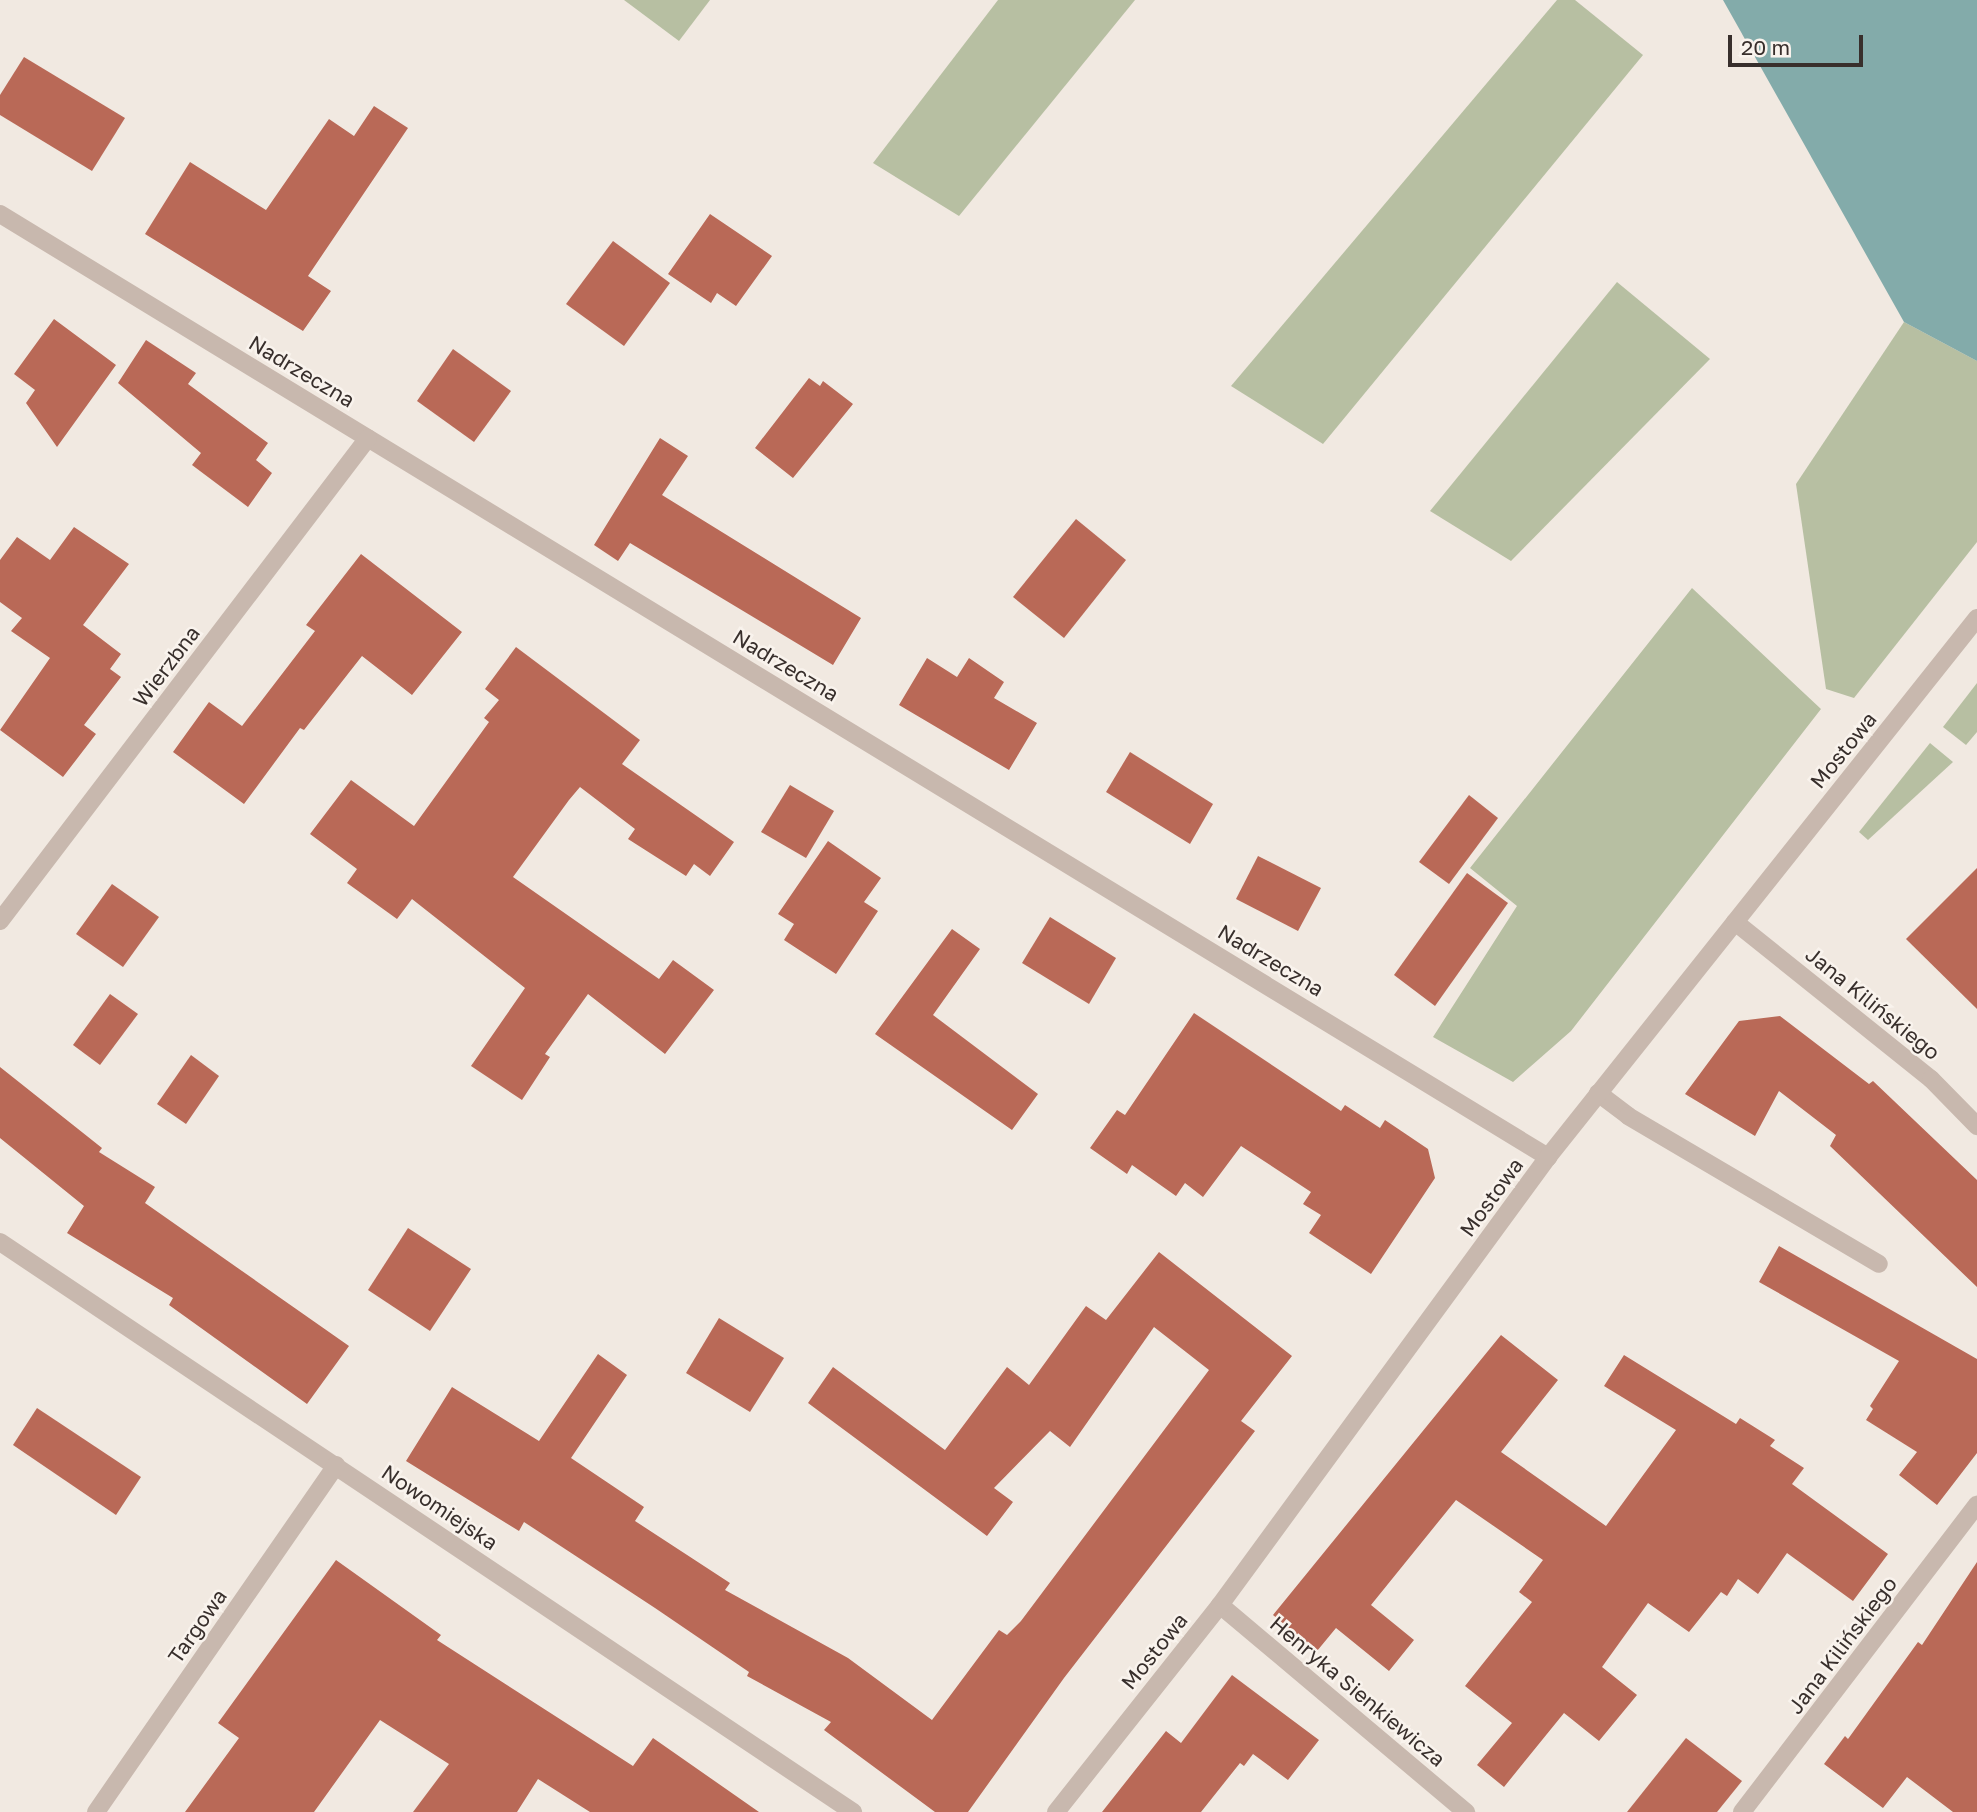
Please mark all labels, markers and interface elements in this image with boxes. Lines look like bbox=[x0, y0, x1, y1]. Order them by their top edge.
scale bar bbox=[1732, 21, 1867, 65]
text: 20 m bbox=[1741, 34, 1790, 60]
street label: Nadrzeczna bbox=[245, 330, 359, 412]
street label: Wierzbna bbox=[127, 621, 205, 711]
street label: Nadrzeczna bbox=[729, 624, 843, 706]
street label: Mostowa bbox=[1805, 707, 1881, 793]
street label: Nadrzeczna bbox=[1214, 919, 1328, 1001]
street label: Jana Kilińskiego bbox=[1801, 941, 1945, 1065]
street label: Mostowa bbox=[1454, 1153, 1528, 1241]
street label: Nowomiejska bbox=[377, 1459, 503, 1555]
street label: Jana Kilińskiego bbox=[1782, 1571, 1902, 1719]
street label: Targowa bbox=[162, 1584, 232, 1668]
street label: Mostowa bbox=[1116, 1608, 1192, 1694]
street label: Henryka Sienkiewicza bbox=[1265, 1610, 1451, 1772]

